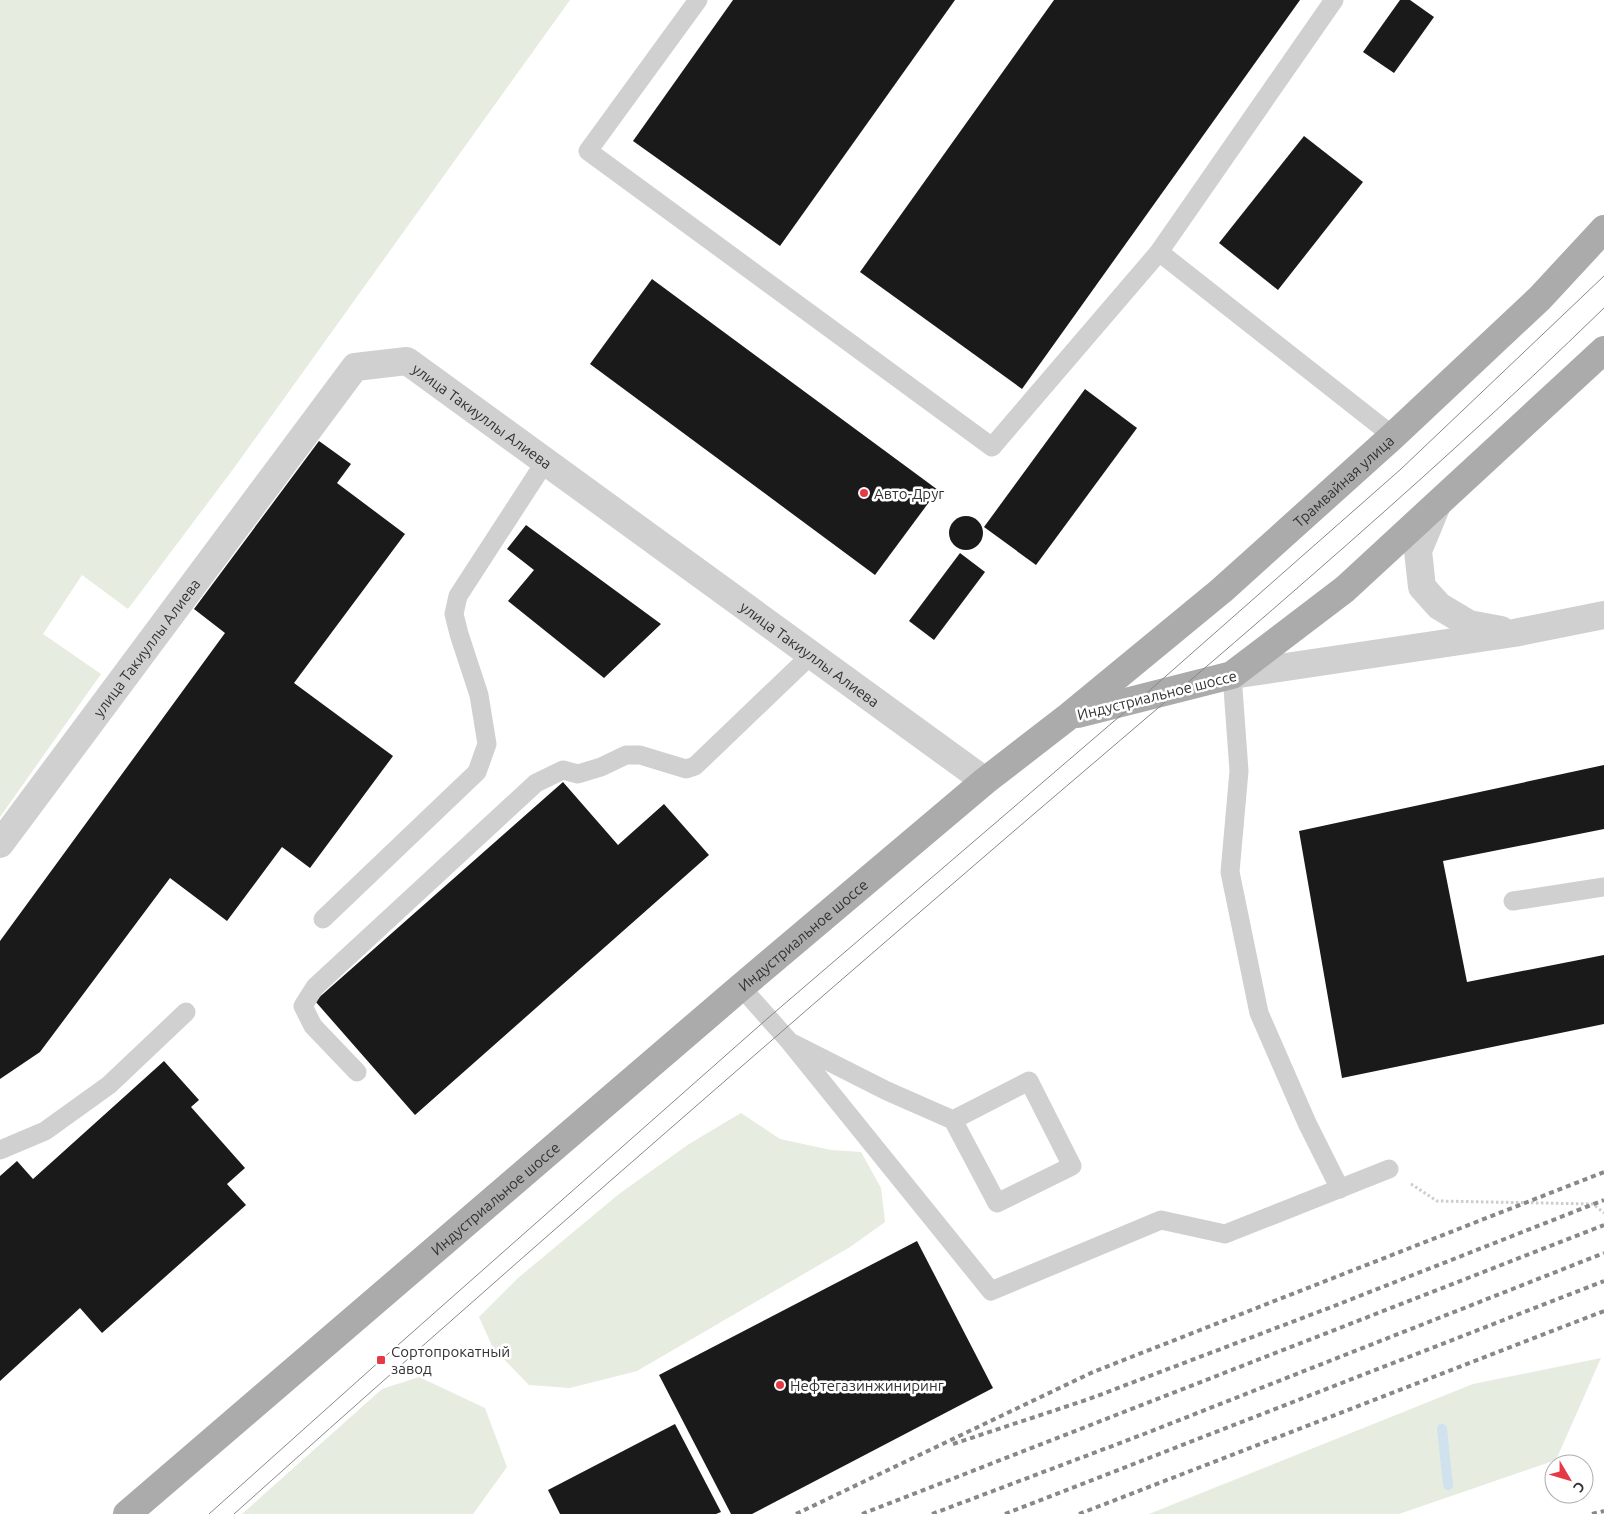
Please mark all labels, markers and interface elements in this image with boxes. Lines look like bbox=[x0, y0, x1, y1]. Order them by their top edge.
street label: улица Такиуллы Алиева bbox=[409, 359, 555, 472]
street label: Трамвайная улица bbox=[1289, 431, 1397, 530]
place label: Авто-Друг bbox=[874, 485, 944, 502]
marker: Авто-Друг bbox=[858, 487, 870, 499]
street label: улица Такиуллы Алиева bbox=[89, 575, 203, 720]
street label: улица Такиуллы Алиева bbox=[737, 598, 883, 710]
street label: Индустриальное шоссе bbox=[1075, 667, 1239, 723]
street label: Индустриальное шоссе bbox=[735, 875, 871, 994]
street label: Индустриальное шоссе bbox=[427, 1138, 563, 1258]
place label: Сортопрокатный завод bbox=[391, 1343, 510, 1377]
marker: Сортопрокатный завод bbox=[375, 1354, 387, 1366]
place label: Нефтегазинжиниринг bbox=[790, 1377, 944, 1394]
marker: Нефтегазинжиниринг bbox=[774, 1379, 786, 1391]
north arrow bbox=[1544, 1454, 1594, 1504]
text: С bbox=[1570, 1479, 1588, 1495]

